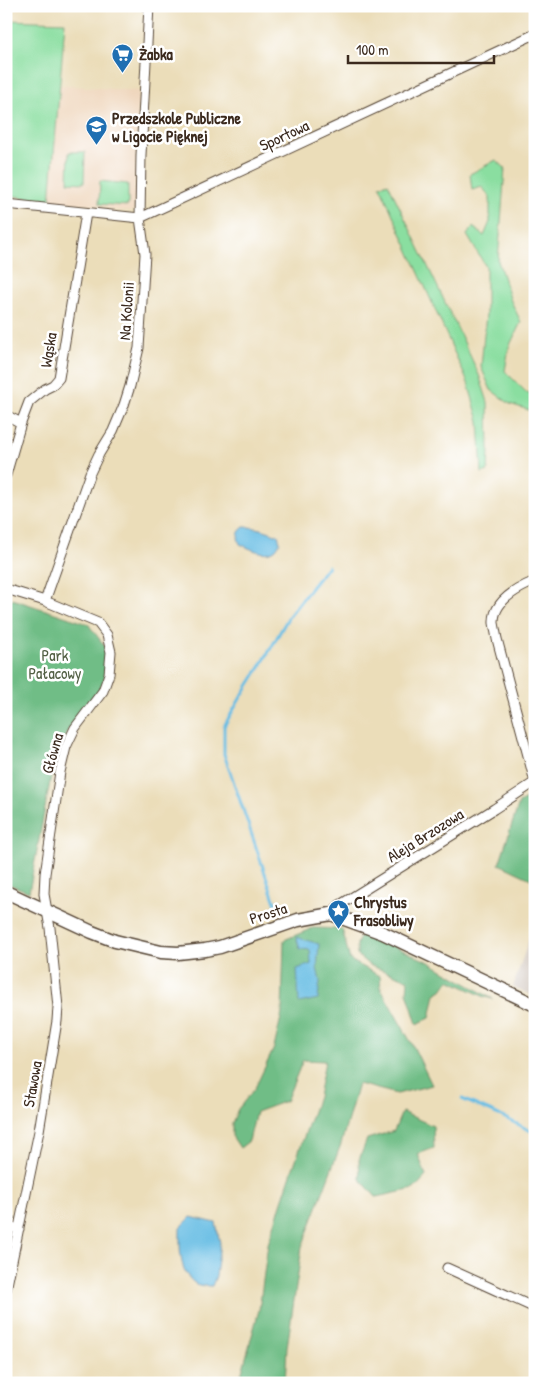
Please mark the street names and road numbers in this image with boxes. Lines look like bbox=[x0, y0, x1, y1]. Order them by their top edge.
street label: Sportowa bbox=[256, 114, 312, 156]
street label: Na Kolonii bbox=[113, 281, 139, 341]
street label: Wąska bbox=[34, 331, 62, 369]
street label: Główna bbox=[36, 730, 68, 776]
street label: Aleja Brzozowa bbox=[382, 803, 468, 867]
street label: Prosta bbox=[246, 897, 290, 929]
street label: Stawowa bbox=[17, 1059, 47, 1109]

